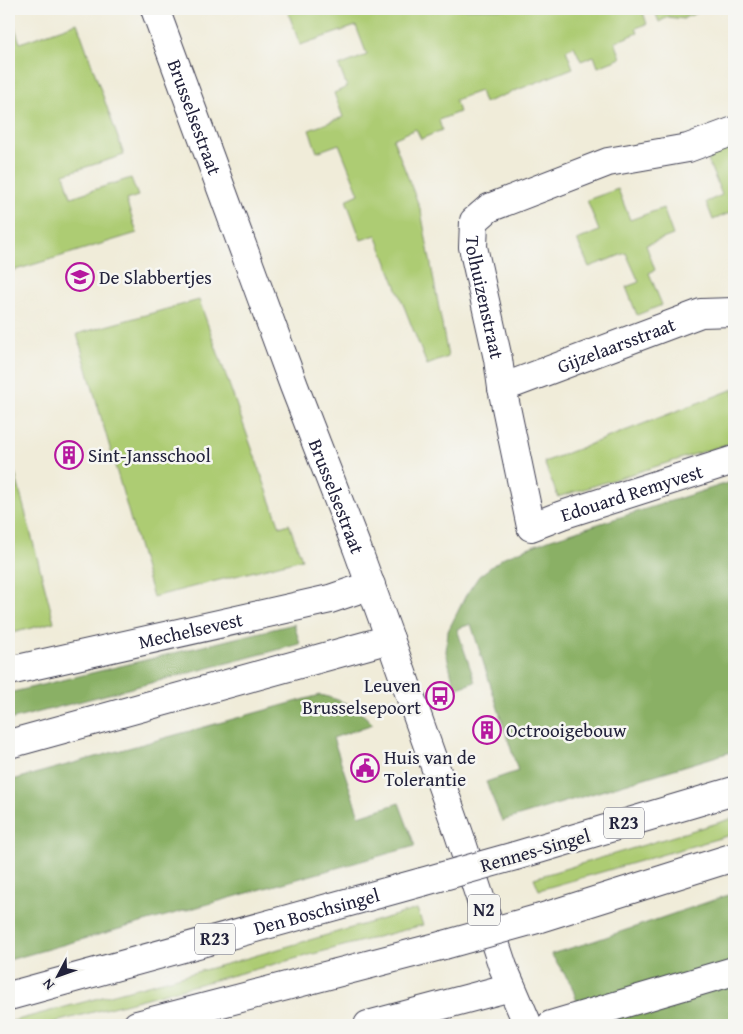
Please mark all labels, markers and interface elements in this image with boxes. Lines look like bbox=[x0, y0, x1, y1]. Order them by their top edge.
street label: Brusselsestraat bbox=[161, 55, 229, 179]
street label: Tolhuizenstraat bbox=[459, 235, 512, 362]
school or university icon: De Slabbertjes bbox=[65, 262, 95, 292]
place label: De Slabbertjes bbox=[99, 263, 212, 291]
street label: Gijzelaarsstraat bbox=[553, 310, 679, 380]
street label: Brusselsestraat bbox=[302, 435, 372, 558]
building icon: Sint-Jansschool bbox=[54, 440, 84, 470]
place label: Sint-Jansschool bbox=[88, 441, 211, 469]
street label: Edouard Remyvest bbox=[557, 457, 706, 529]
street label: Mechelsevest bbox=[136, 605, 246, 656]
place label: Leuven Brusselsepoort bbox=[302, 671, 421, 721]
bus stop icon: Leuven Brusselsepoort bbox=[425, 681, 455, 711]
building icon: Octrooigebouw bbox=[472, 715, 502, 745]
place label: Octrooigebouw bbox=[506, 716, 627, 744]
place label: Huis van de Tolerantie bbox=[384, 743, 476, 793]
public building icon: Huis van de Tolerantie bbox=[350, 753, 380, 783]
road number: R23 bbox=[604, 808, 644, 838]
street label: Rennes-Singel bbox=[477, 821, 593, 879]
street label: Den Boschsingel bbox=[250, 880, 383, 942]
road number: N2 bbox=[468, 894, 500, 926]
road number: R23 bbox=[195, 924, 235, 954]
north arrow bbox=[32, 952, 82, 1002]
text: N bbox=[37, 974, 59, 995]

